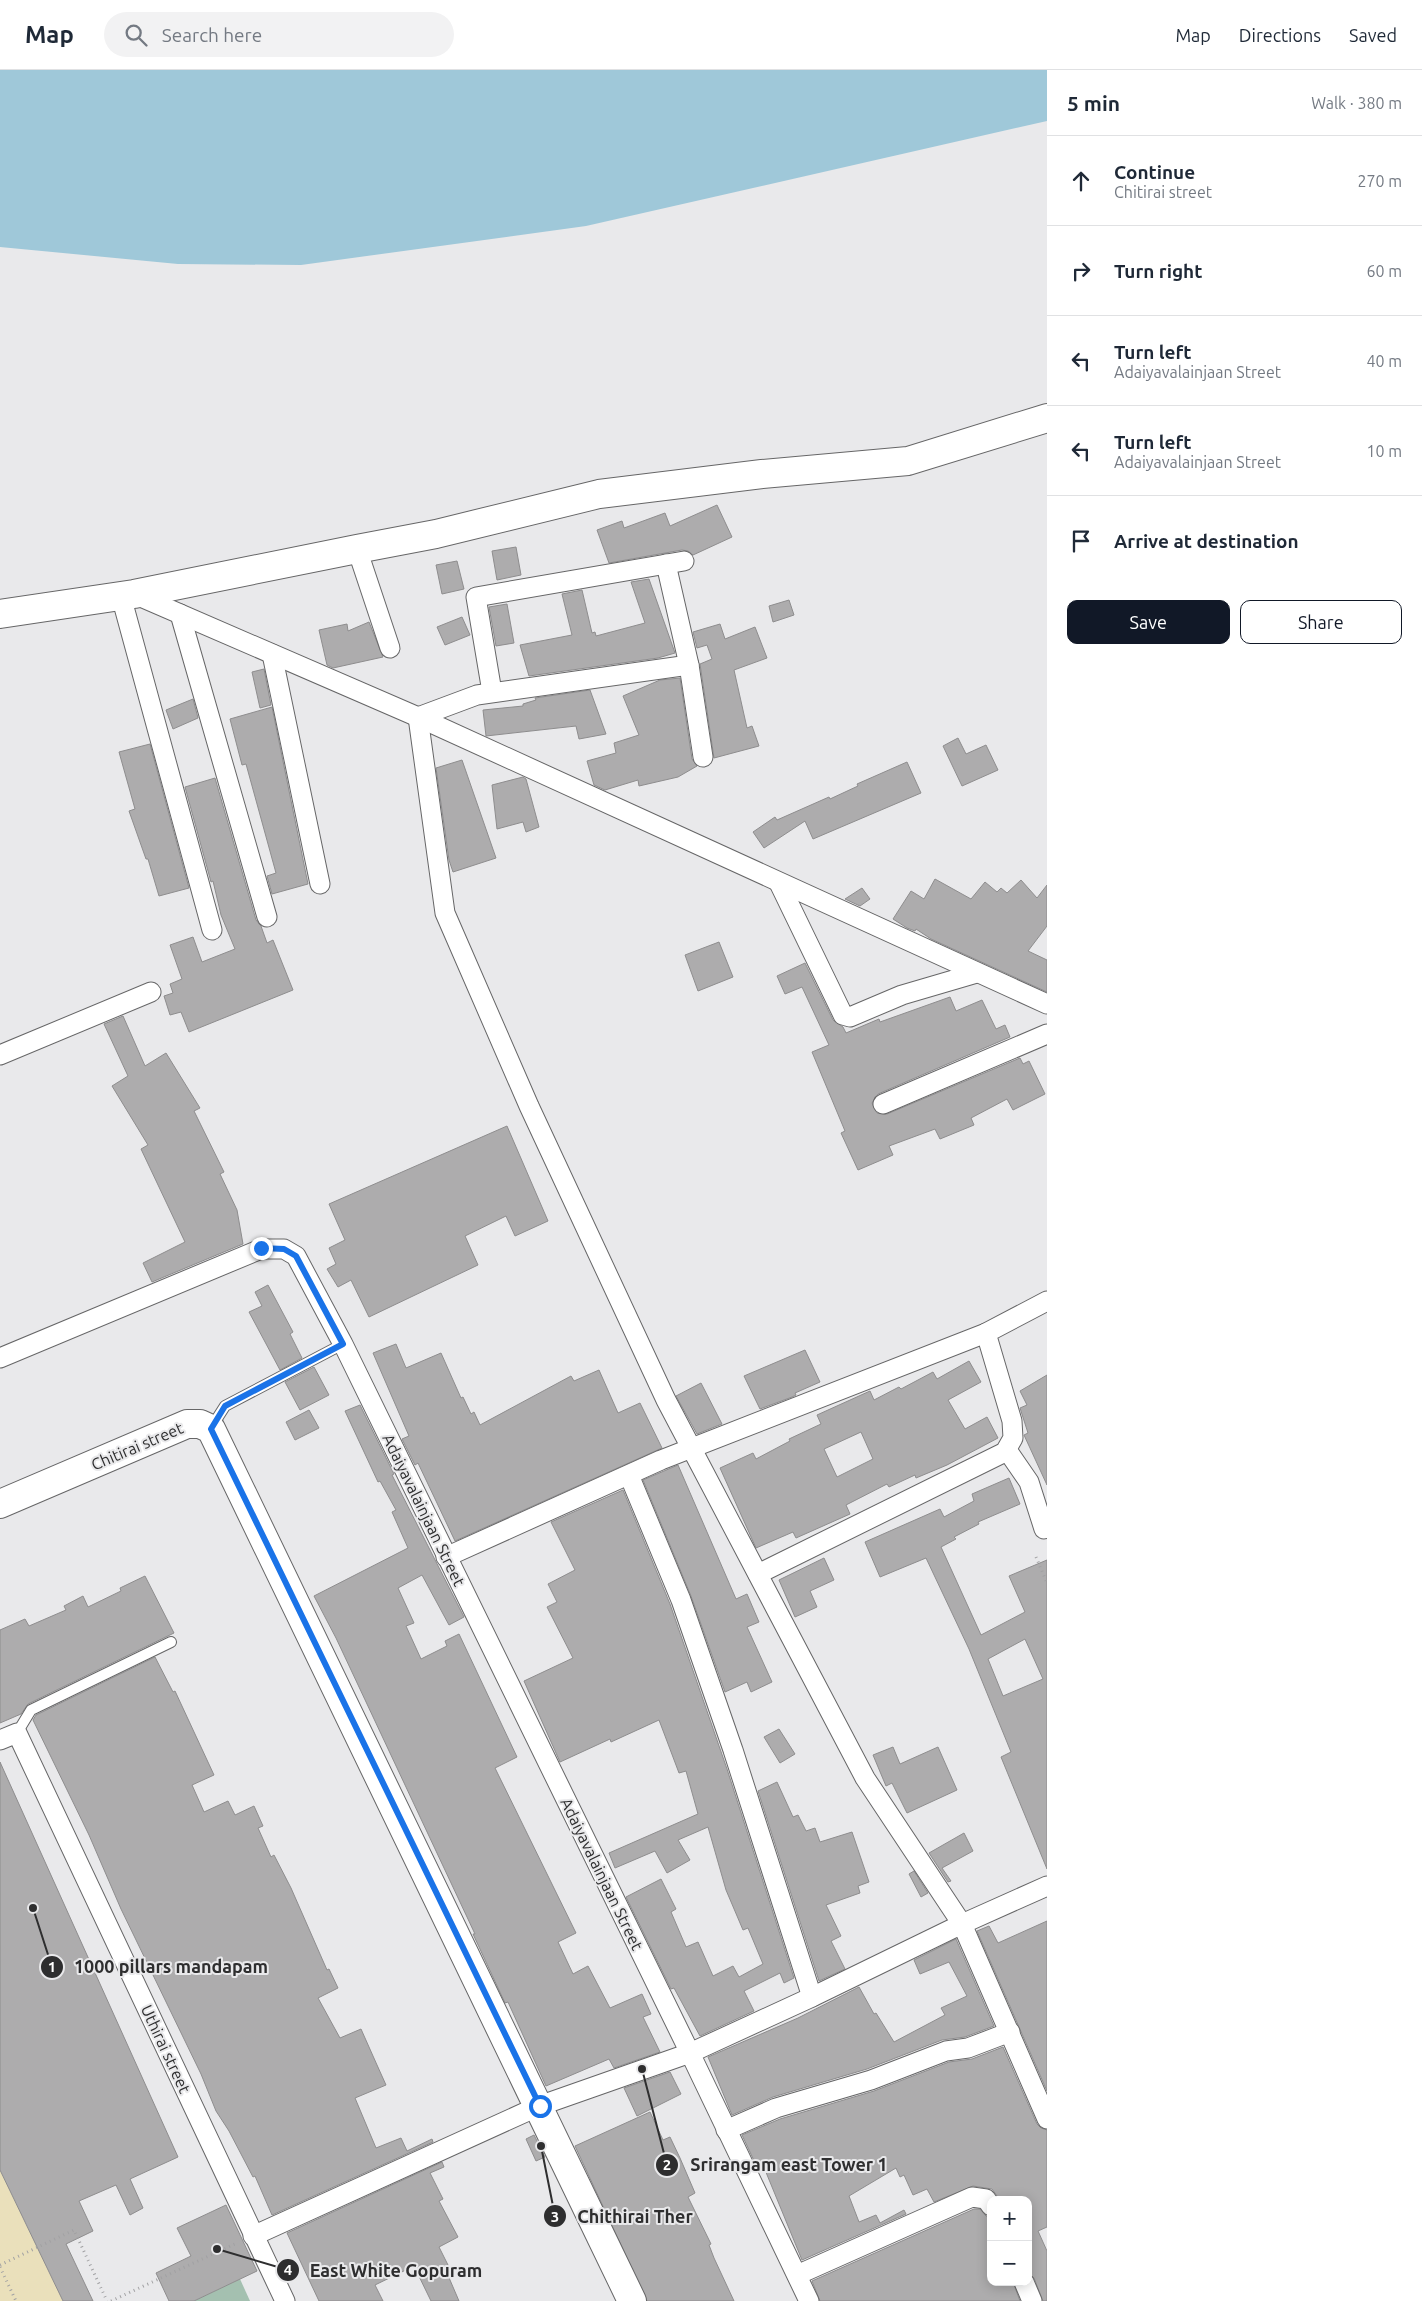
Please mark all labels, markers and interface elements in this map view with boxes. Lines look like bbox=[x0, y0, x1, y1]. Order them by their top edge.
search box bbox=[104, 12, 454, 57]
text: Map bbox=[25, 21, 74, 48]
icon: search bbox=[122, 21, 150, 49]
text: Search here bbox=[162, 24, 262, 46]
text: Map bbox=[1175, 25, 1211, 45]
text: Directions bbox=[1239, 25, 1321, 45]
text: Saved bbox=[1349, 25, 1397, 45]
text: 5 min bbox=[1067, 91, 1120, 115]
text: Walk · 380 m bbox=[1311, 94, 1402, 112]
text: Continue bbox=[1114, 161, 1195, 183]
icon: ahead bbox=[1067, 167, 1095, 195]
text: 270 m bbox=[1357, 172, 1402, 190]
text: Chitirai street bbox=[1114, 183, 1212, 201]
icon: right bbox=[1067, 257, 1095, 285]
text: Turn right bbox=[1114, 260, 1202, 282]
text: 60 m bbox=[1366, 262, 1402, 280]
text: Turn left bbox=[1114, 341, 1192, 363]
icon: left bbox=[1067, 347, 1095, 375]
text: 40 m bbox=[1366, 352, 1402, 370]
text: Adaiyavalainjaan Street bbox=[1114, 363, 1281, 381]
text: Turn left bbox=[1114, 431, 1192, 453]
icon: left bbox=[1067, 437, 1095, 465]
text: 10 m bbox=[1366, 442, 1402, 460]
text: Adaiyavalainjaan Street bbox=[1114, 453, 1281, 471]
icon: arrive bbox=[1067, 527, 1095, 555]
text: Arrive at destination bbox=[1114, 530, 1299, 552]
button: Save bbox=[1067, 600, 1230, 644]
button: Share bbox=[1240, 600, 1402, 644]
route end bbox=[250, 1237, 273, 1260]
street label: Chitirai street bbox=[88, 1418, 186, 1473]
street label: Adaiyavalainjaan Street bbox=[379, 1431, 469, 1590]
street label: Adaiyavalainjaan Street bbox=[557, 1795, 647, 1954]
callout: 1000 pillars mandapam bbox=[39, 1950, 278, 1983]
text: 1000 pillars mandapam bbox=[74, 1956, 268, 1976]
text: 1 bbox=[48, 1958, 56, 1975]
street label: Uthirai street bbox=[138, 2002, 195, 2097]
route start bbox=[529, 2095, 552, 2118]
callout: Srirangam east Tower 1 bbox=[655, 2149, 897, 2182]
text: Srirangam east Tower 1 bbox=[690, 2154, 888, 2174]
text: 2 bbox=[663, 2156, 671, 2173]
map controls bbox=[987, 2196, 1032, 2286]
button: + bbox=[987, 2196, 1032, 2241]
callout: Chithirai Ther bbox=[542, 2200, 703, 2233]
text: Chithirai Ther bbox=[577, 2206, 693, 2226]
text: 3 bbox=[551, 2208, 559, 2225]
button: − bbox=[987, 2241, 1032, 2286]
callout: East White Gopuram bbox=[275, 2254, 493, 2287]
text: East White Gopuram bbox=[310, 2260, 482, 2280]
text: 4 bbox=[284, 2261, 292, 2278]

